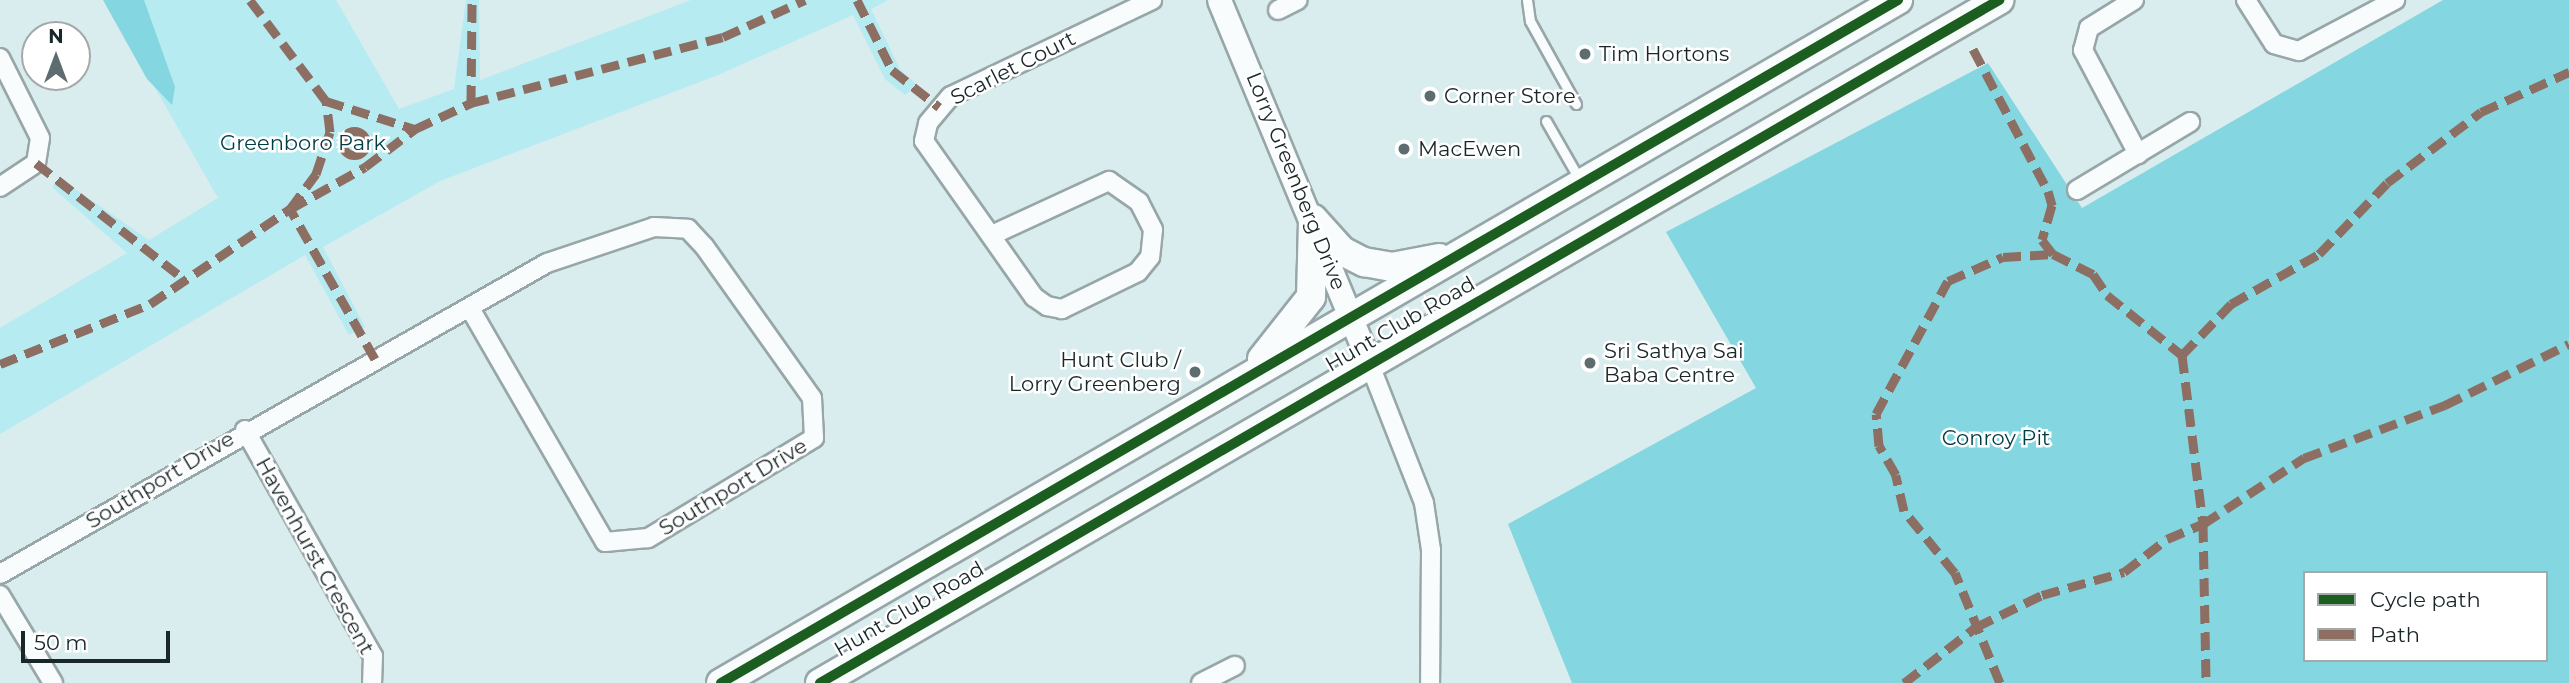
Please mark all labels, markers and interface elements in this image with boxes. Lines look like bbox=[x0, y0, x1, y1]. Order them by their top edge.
north arrow bbox=[21, 21, 91, 91]
text: N bbox=[48, 25, 64, 48]
street label: Scarlet Court bbox=[946, 26, 1080, 110]
place label: Tim Hortons bbox=[1599, 41, 1729, 67]
marker: Tim Hortons bbox=[1577, 46, 1593, 62]
street label: Lorry Greenberg Drive bbox=[1241, 68, 1351, 294]
place label: Corner Store bbox=[1444, 83, 1576, 109]
marker: Corner Store bbox=[1422, 88, 1438, 104]
park label: Greenboro Park bbox=[220, 130, 386, 156]
place label: MacEwen bbox=[1418, 136, 1521, 162]
marker: MacEwen bbox=[1396, 141, 1412, 157]
street label: Hunt Club Road bbox=[1321, 271, 1479, 377]
place label: Sri Sathya Sai Baba Centre bbox=[1604, 338, 1744, 388]
place label: Hunt Club / Lorry Greenberg bbox=[1009, 347, 1181, 397]
marker: Sri Sathya Sai Baba Centre bbox=[1582, 355, 1598, 371]
marker: Hunt Club / Lorry Greenberg bbox=[1187, 364, 1203, 380]
park label: Conroy Pit bbox=[1942, 425, 2050, 451]
street label: Southport Drive bbox=[81, 426, 239, 534]
street label: Southport Drive bbox=[654, 433, 812, 541]
street label: Havenhurst Crescent bbox=[250, 453, 380, 659]
street label: Hunt Club Road bbox=[830, 556, 988, 662]
legend bbox=[2303, 571, 2548, 662]
text: Cycle path bbox=[2370, 587, 2481, 612]
scale bar bbox=[24, 616, 173, 660]
text: Path bbox=[2370, 622, 2420, 647]
text: 50 m bbox=[34, 630, 88, 655]

